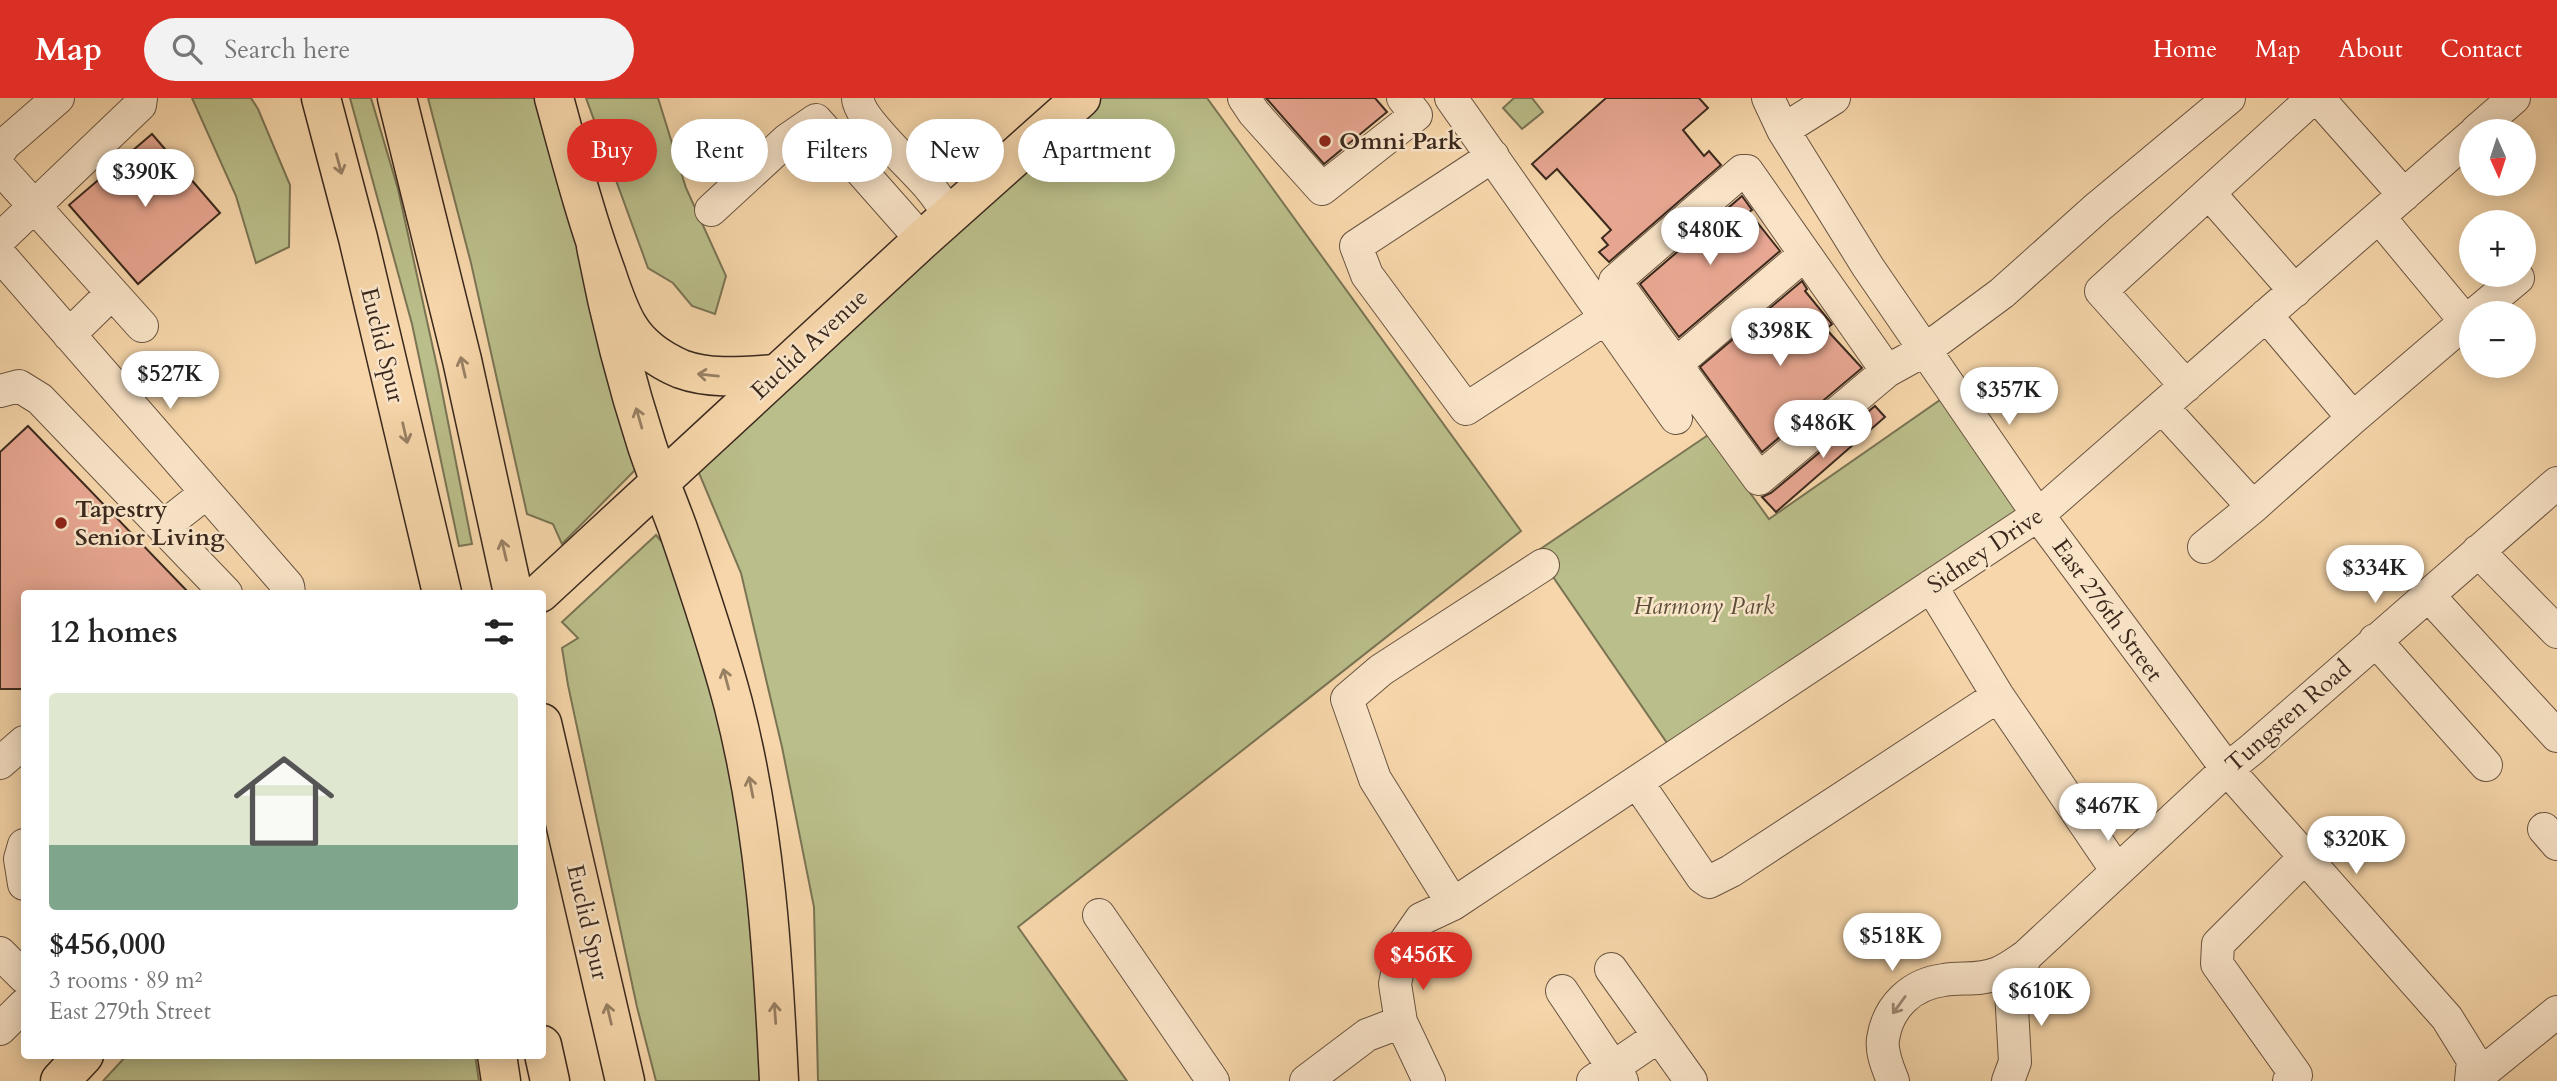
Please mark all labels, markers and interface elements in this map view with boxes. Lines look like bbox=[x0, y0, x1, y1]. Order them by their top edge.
search box bbox=[144, 18, 634, 81]
text: Map bbox=[35, 27, 102, 72]
icon: search bbox=[168, 30, 206, 68]
text: Search here bbox=[224, 32, 350, 67]
text: Home bbox=[2153, 33, 2217, 66]
text: Map bbox=[2255, 33, 2301, 66]
text: About bbox=[2339, 33, 2403, 66]
text: Contact bbox=[2441, 33, 2522, 66]
chip: Buy bbox=[567, 119, 657, 182]
chip: Rent bbox=[671, 119, 768, 182]
chip: Filters bbox=[782, 119, 892, 182]
chip: New bbox=[906, 119, 1004, 182]
chip: Apartment bbox=[1018, 119, 1175, 182]
north arrow bbox=[2459, 119, 2536, 196]
map controls bbox=[2459, 119, 2536, 378]
place label: Omni Park bbox=[1339, 125, 1463, 158]
marker: Omni Park bbox=[1317, 133, 1333, 149]
pin: $390K bbox=[96, 150, 194, 209]
one-way arrow bbox=[333, 152, 346, 175]
text: $390K bbox=[112, 156, 178, 187]
pin: $480K bbox=[1661, 208, 1759, 267]
button: + bbox=[2459, 210, 2536, 287]
text: $480K bbox=[1677, 214, 1743, 245]
street label: Euclid Avenue bbox=[744, 282, 875, 407]
street label: Euclid Spur bbox=[352, 284, 413, 406]
button: − bbox=[2459, 301, 2536, 378]
pin: $398K bbox=[1731, 308, 1829, 368]
text: $398K bbox=[1747, 315, 1813, 346]
pin: $527K bbox=[121, 352, 219, 411]
one-way arrow bbox=[456, 356, 470, 379]
text: $527K bbox=[137, 358, 203, 389]
one-way arrow bbox=[697, 368, 720, 381]
pin: $357K bbox=[1960, 368, 2058, 427]
text: $357K bbox=[1976, 374, 2042, 405]
pin: $486K bbox=[1774, 400, 1872, 460]
text: $486K bbox=[1790, 407, 1856, 438]
one-way arrow bbox=[632, 408, 645, 430]
one-way arrow bbox=[399, 421, 412, 443]
place label: Tapestry Senior Living bbox=[75, 493, 225, 554]
street label: Sidney Drive bbox=[1921, 499, 2050, 601]
marker: Tapestry Senior Living bbox=[53, 515, 69, 531]
street label: East 276th Street bbox=[2045, 532, 2171, 689]
one-way arrow bbox=[496, 539, 509, 561]
pin: $334K bbox=[2326, 546, 2424, 605]
text: $334K bbox=[2342, 552, 2408, 583]
park label: Harmony Park bbox=[1633, 590, 1775, 623]
text: 12 homes bbox=[49, 612, 178, 653]
icon: filters bbox=[480, 613, 518, 651]
street label: Tungsten Road bbox=[2218, 652, 2359, 780]
one-way arrow bbox=[719, 668, 732, 691]
icon: home bbox=[221, 738, 347, 864]
one-way arrow bbox=[744, 776, 757, 799]
pin: $467K bbox=[2059, 784, 2157, 843]
text: $467K bbox=[2075, 790, 2141, 821]
pin: $320K bbox=[2307, 816, 2405, 876]
text: $320K bbox=[2323, 823, 2389, 854]
street label: Euclid Spur bbox=[558, 861, 617, 983]
pin: $518K bbox=[1843, 914, 1941, 973]
text: $518K bbox=[1859, 920, 1925, 951]
text: $456,000 bbox=[49, 924, 165, 965]
pin: $456K bbox=[1374, 932, 1472, 992]
text: $456K bbox=[1390, 939, 1456, 970]
text: 3 rooms · 89 m² bbox=[49, 965, 202, 996]
pin: $610K bbox=[1992, 968, 2090, 1028]
text: $610K bbox=[2008, 975, 2074, 1006]
text: East 279th Street bbox=[49, 996, 211, 1027]
one-way arrow bbox=[1892, 996, 1907, 1015]
one-way arrow bbox=[768, 1002, 781, 1025]
one-way arrow bbox=[602, 1004, 615, 1026]

